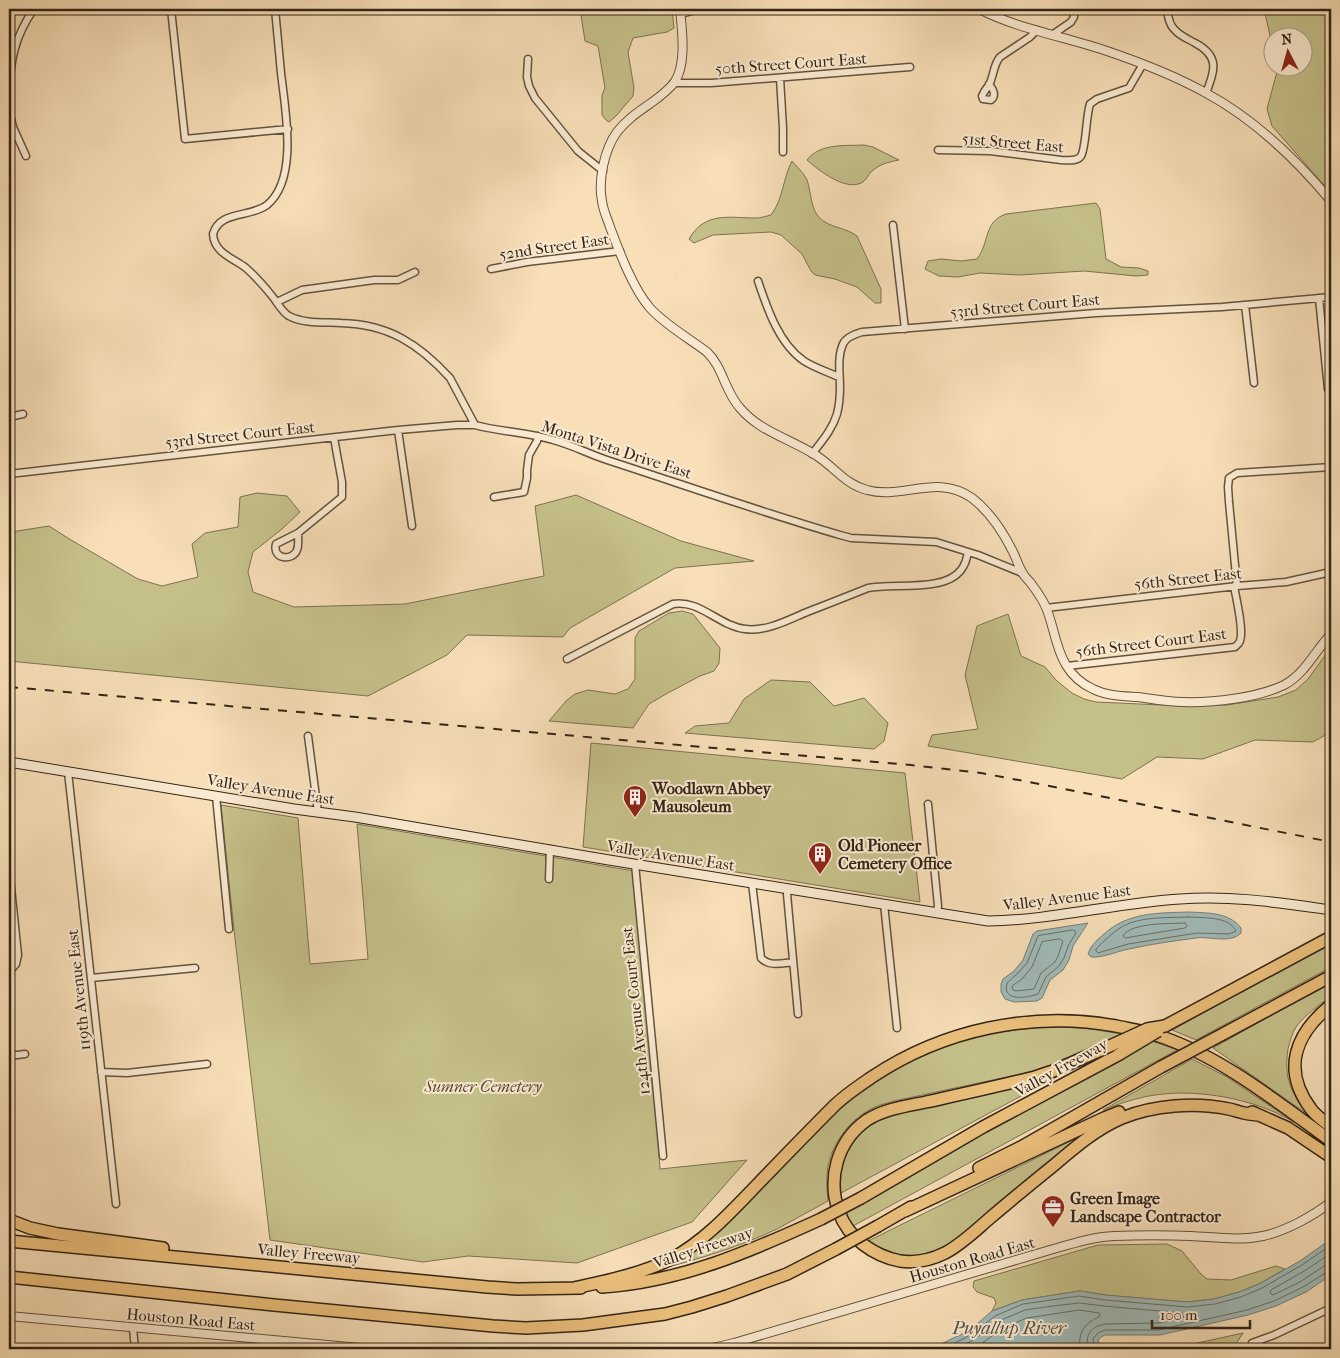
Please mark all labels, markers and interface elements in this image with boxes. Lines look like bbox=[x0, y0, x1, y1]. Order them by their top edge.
north arrow bbox=[1262, 28, 1312, 78]
text: N bbox=[1281, 31, 1293, 49]
street label: 50th Street Court East bbox=[715, 49, 868, 78]
street label: 51st Street East bbox=[961, 129, 1065, 156]
street label: 52nd Street East bbox=[498, 229, 611, 264]
street label: 53rd Street Court East bbox=[949, 289, 1101, 322]
street label: Monta Vista Drive East bbox=[539, 416, 695, 483]
street label: 53rd Street Court East bbox=[164, 417, 316, 452]
street label: 56th Street East bbox=[1133, 563, 1243, 594]
street label: 56th Street Court East bbox=[1074, 624, 1228, 661]
street label: Valley Avenue East bbox=[205, 770, 336, 809]
place label: Woodlawn Abbey Mausoleum bbox=[651, 779, 772, 816]
building icon: Woodlawn Abbey Mausoleum bbox=[622, 784, 648, 818]
street label: Valley Avenue East bbox=[605, 836, 736, 875]
place label: Old Pioneer Cemetery Office bbox=[838, 836, 952, 874]
building icon: Old Pioneer Cemetery Office bbox=[807, 841, 833, 875]
street label: Valley Avenue East bbox=[1001, 880, 1133, 915]
street label: 124th Avenue Court East bbox=[617, 926, 654, 1096]
street label: 119th Avenue East bbox=[63, 928, 94, 1052]
street label: Valley Freeway bbox=[1010, 1034, 1112, 1101]
park label: Sumner Cemetery bbox=[423, 1077, 542, 1096]
place label: Green Image Landscape Contractor bbox=[1070, 1189, 1222, 1227]
office icon: Green Image Landscape Contractor bbox=[1040, 1194, 1066, 1228]
street label: Valley Freeway bbox=[650, 1222, 756, 1273]
street label: Houston Road East bbox=[907, 1232, 1037, 1286]
street label: Valley Freeway bbox=[256, 1239, 362, 1268]
scale bar bbox=[1152, 1298, 1250, 1330]
street label: Houston Road East bbox=[126, 1304, 257, 1335]
text: 100 m bbox=[1160, 1306, 1198, 1324]
water label: Puyallup River bbox=[951, 1318, 1068, 1339]

